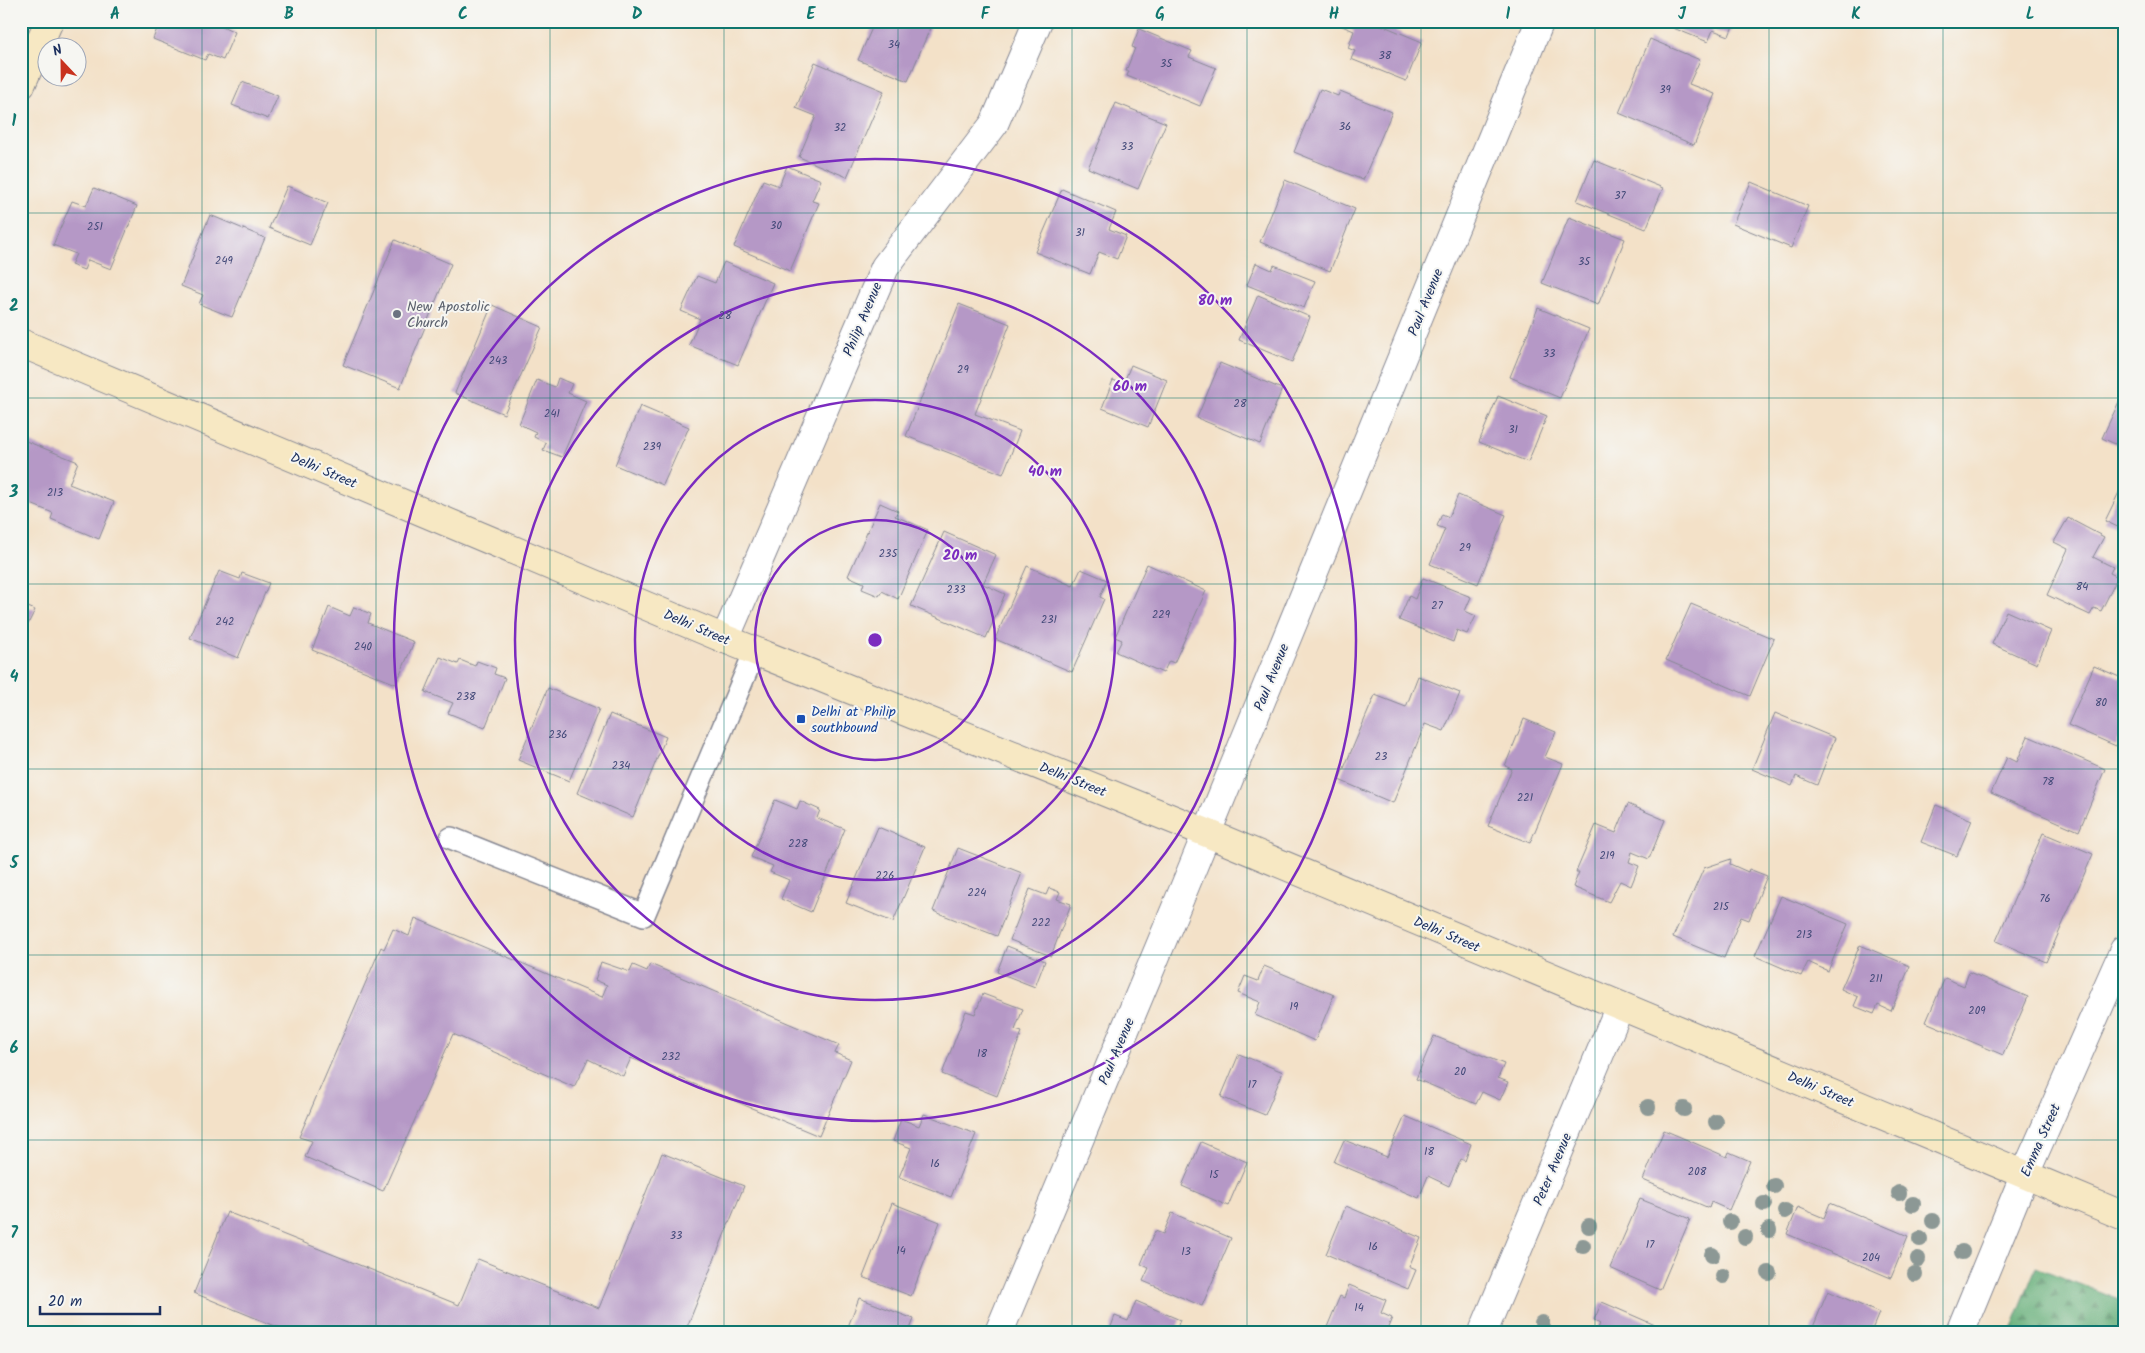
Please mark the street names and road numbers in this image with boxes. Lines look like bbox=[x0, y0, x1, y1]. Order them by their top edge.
street label: Paul Avenue bbox=[1402, 265, 1450, 339]
street label: Philip Avenue bbox=[837, 278, 889, 360]
street label: Delhi Street bbox=[287, 447, 361, 495]
street label: Delhi Street bbox=[660, 604, 734, 652]
street label: Paul Avenue bbox=[1248, 640, 1296, 714]
street label: Delhi Street bbox=[1036, 756, 1110, 804]
street label: Delhi Street bbox=[1410, 911, 1484, 959]
street label: Paul Avenue bbox=[1093, 1014, 1141, 1088]
street label: Delhi Street bbox=[1784, 1066, 1858, 1114]
street label: Emma Street bbox=[2015, 1100, 2067, 1181]
street label: Peter Avenue bbox=[1528, 1129, 1578, 1209]

